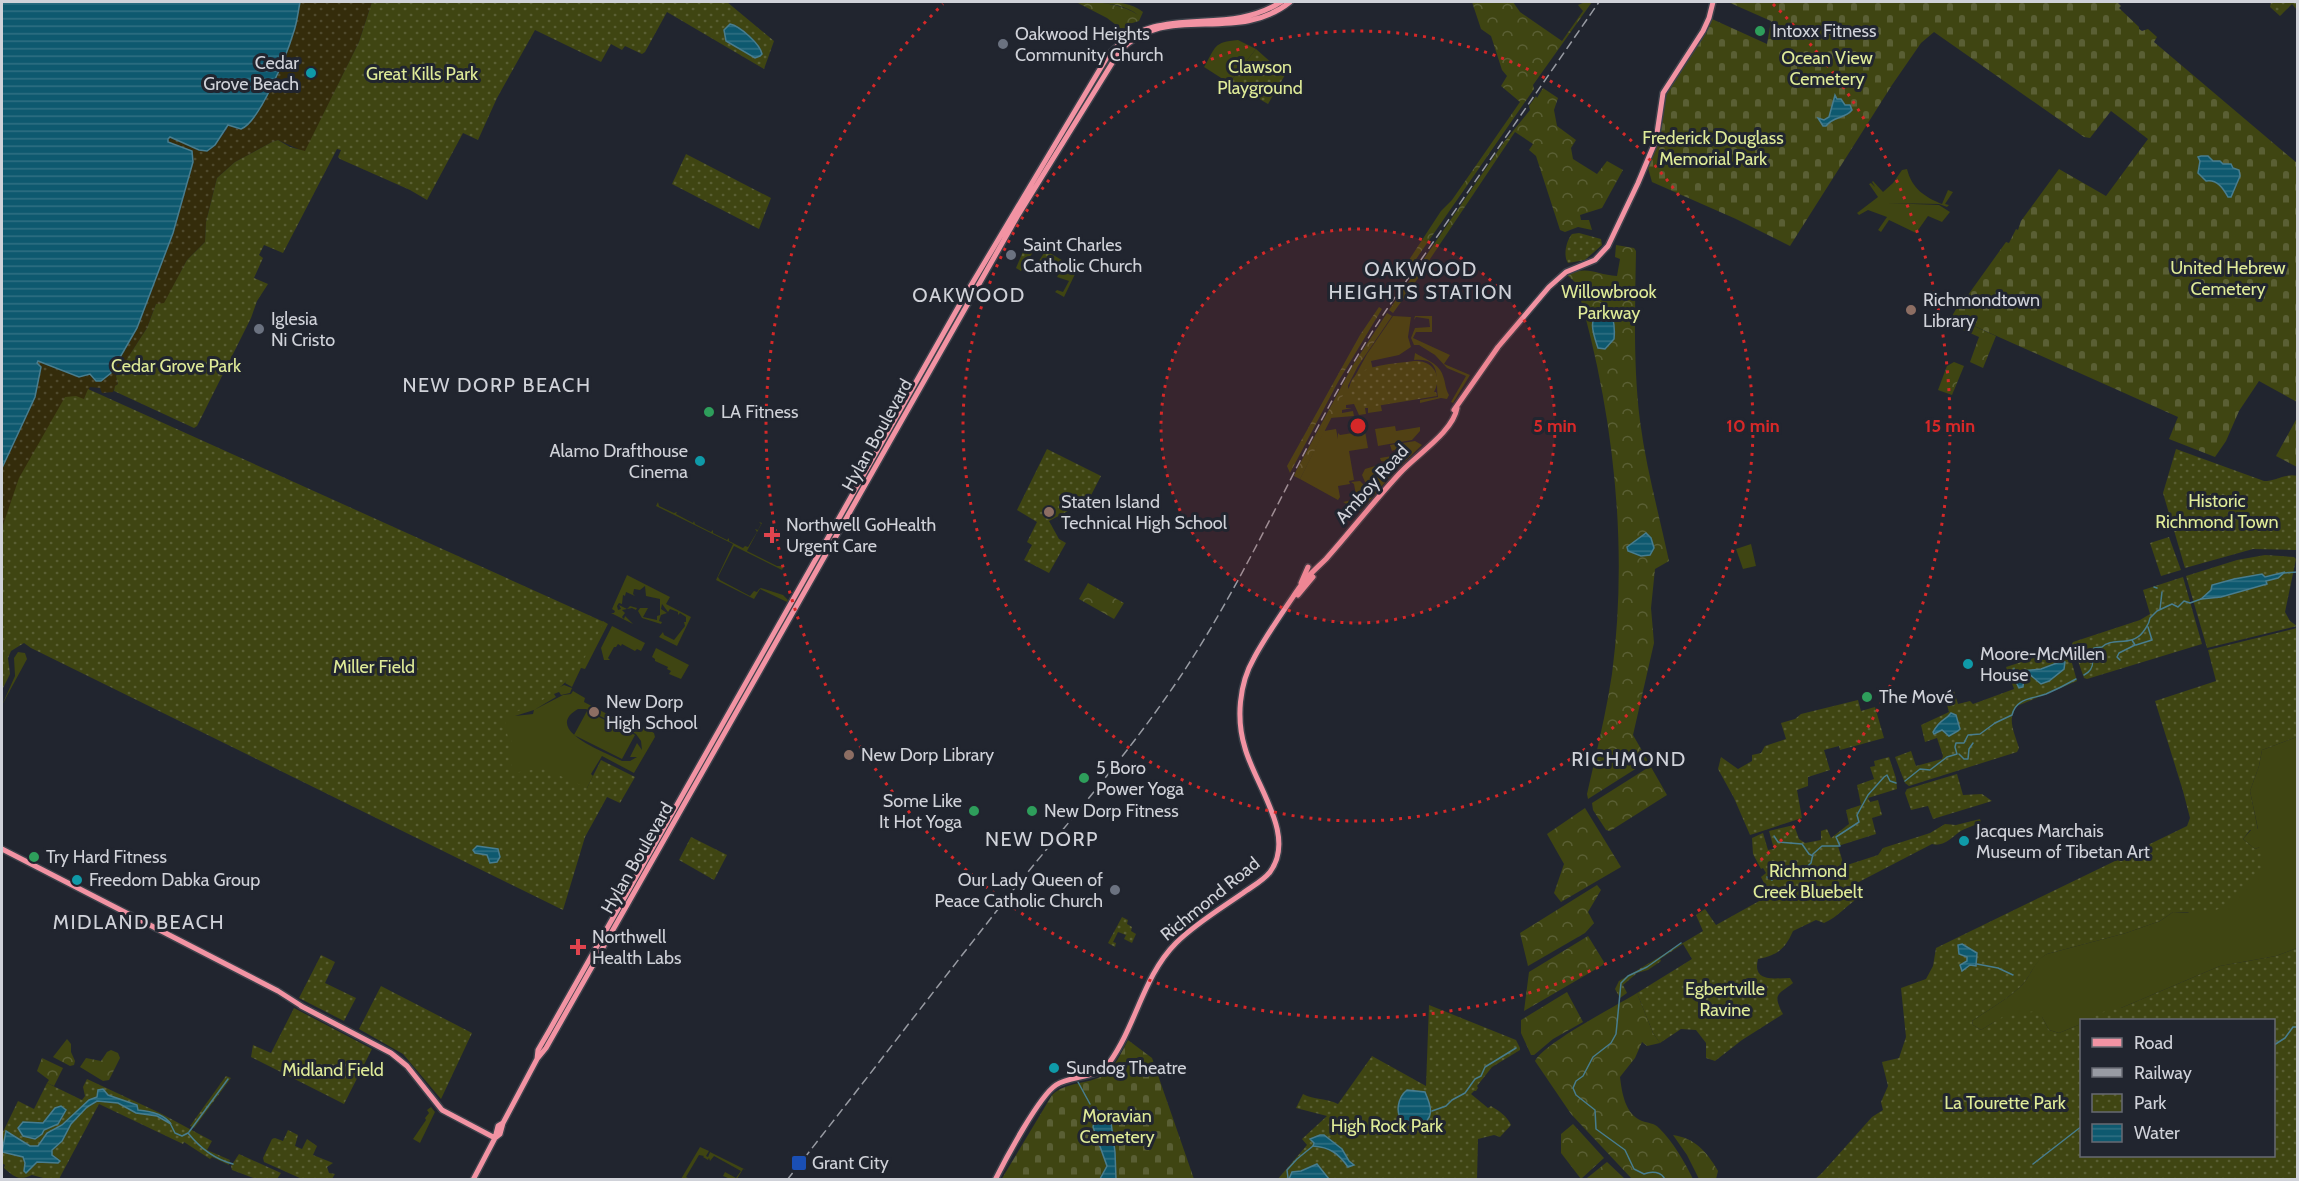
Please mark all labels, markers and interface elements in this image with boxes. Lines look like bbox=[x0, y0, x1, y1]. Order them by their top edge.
place label: Intoxx Fitness bbox=[1772, 20, 1876, 42]
place label: Oakwood Heights Community Church bbox=[1015, 23, 1163, 66]
marker: Intoxx Fitness bbox=[1753, 24, 1767, 38]
marker: Oakwood Heights Community Church bbox=[996, 37, 1010, 51]
park label: Ocean View Cemetery bbox=[1781, 47, 1873, 90]
place label: Cedar Grove Beach bbox=[203, 52, 299, 95]
park label: Clawson Playground bbox=[1217, 56, 1303, 99]
park label: Great Kills Park bbox=[366, 63, 479, 85]
marker: Cedar Grove Beach bbox=[304, 66, 318, 80]
park label: Frederick Douglass Memorial Park bbox=[1642, 127, 1784, 170]
place label: Saint Charles Catholic Church bbox=[1023, 234, 1142, 277]
marker: Saint Charles Catholic Church bbox=[1004, 248, 1018, 262]
district label: OAKWOOD HEIGHTS STATION bbox=[1329, 257, 1513, 304]
park label: United Hebrew Cemetery bbox=[2170, 257, 2286, 300]
park label: Willowbrook Parkway bbox=[1561, 281, 1658, 324]
district label: OAKWOOD bbox=[912, 283, 1026, 307]
place label: Richmondtown Library bbox=[1923, 289, 2040, 332]
marker: Richmondtown Library bbox=[1904, 303, 1918, 317]
place label: Iglesia Ni Cristo bbox=[271, 308, 335, 351]
marker: Iglesia Ni Cristo bbox=[252, 322, 266, 336]
park label: Cedar Grove Park bbox=[111, 355, 242, 377]
district label: NEW DORP BEACH bbox=[402, 373, 592, 397]
street label: Hylan Boulevard bbox=[837, 375, 917, 495]
place label: LA Fitness bbox=[721, 401, 799, 423]
marker: LA Fitness bbox=[702, 405, 716, 419]
text: 5 min bbox=[1533, 415, 1577, 437]
text: 10 min bbox=[1726, 415, 1780, 437]
text: 15 min bbox=[1925, 415, 1975, 437]
centre of rings bbox=[1348, 416, 1368, 436]
place label: Alamo Drafthouse Cinema bbox=[550, 440, 688, 483]
street label: Amboy Road bbox=[1331, 440, 1413, 528]
marker: Alamo Drafthouse Cinema bbox=[693, 454, 707, 468]
park label: Historic Richmond Town bbox=[2155, 490, 2279, 533]
place label: Staten Island Technical High School bbox=[1061, 491, 1228, 534]
marker: Staten Island Technical High School bbox=[1042, 505, 1056, 519]
place label: Northwell GoHealth Urgent Care bbox=[786, 514, 936, 557]
marker: Northwell GoHealth Urgent Care bbox=[763, 526, 781, 544]
place label: Moore-McMillen House bbox=[1980, 643, 2105, 686]
park label: Miller Field bbox=[333, 656, 415, 678]
marker: Moore-McMillen House bbox=[1961, 657, 1975, 671]
place label: The Mové bbox=[1879, 686, 1954, 708]
marker: The Mové bbox=[1860, 690, 1874, 704]
place label: New Dorp High School bbox=[606, 691, 698, 734]
marker: New Dorp High School bbox=[587, 705, 601, 719]
place label: New Dorp Library bbox=[861, 744, 994, 766]
district label: RICHMOND bbox=[1571, 747, 1687, 771]
marker: New Dorp Library bbox=[842, 748, 856, 762]
place label: 5 Boro Power Yoga bbox=[1096, 757, 1184, 800]
marker: 5 Boro Power Yoga bbox=[1077, 771, 1091, 785]
place label: Some Like It Hot Yoga bbox=[879, 790, 962, 833]
street label: Hylan Boulevard bbox=[596, 798, 678, 918]
place label: New Dorp Fitness bbox=[1044, 800, 1179, 822]
marker: Some Like It Hot Yoga bbox=[967, 804, 981, 818]
marker: New Dorp Fitness bbox=[1025, 804, 1039, 818]
place label: Jacques Marchais Museum of Tibetan Art bbox=[1975, 820, 2150, 863]
district label: NEW DORP bbox=[985, 827, 1099, 851]
marker: Jacques Marchais Museum of Tibetan Art bbox=[1957, 834, 1971, 848]
place label: Try Hard Fitness bbox=[46, 846, 167, 868]
marker: Try Hard Fitness bbox=[27, 850, 41, 864]
street label: Richmond Road bbox=[1156, 852, 1264, 946]
park label: Richmond Creek Bluebelt bbox=[1753, 860, 1863, 903]
place label: Freedom Dabka Group bbox=[89, 869, 260, 891]
place label: Our Lady Queen of Peace Catholic Church bbox=[935, 869, 1103, 912]
marker: Freedom Dabka Group bbox=[70, 873, 84, 887]
marker: Our Lady Queen of Peace Catholic Church bbox=[1108, 883, 1122, 897]
district label: MIDLAND BEACH bbox=[53, 910, 225, 934]
place label: Northwell Health Labs bbox=[592, 926, 681, 969]
marker: Northwell Health Labs bbox=[569, 938, 587, 956]
park label: Egbertville Ravine bbox=[1685, 978, 1765, 1021]
legend bbox=[2080, 1019, 2275, 1157]
text: Road bbox=[2134, 1032, 2173, 1054]
place label: Sundog Theatre bbox=[1066, 1057, 1186, 1079]
park label: Midland Field bbox=[282, 1059, 384, 1081]
marker: Sundog Theatre bbox=[1047, 1061, 1061, 1075]
text: Railway bbox=[2134, 1062, 2192, 1084]
park label: La Tourette Park bbox=[1944, 1092, 2067, 1114]
text: Park bbox=[2134, 1092, 2167, 1114]
park label: Moravian Cemetery bbox=[1079, 1105, 1155, 1148]
park label: High Rock Park bbox=[1331, 1115, 1444, 1137]
text: Water bbox=[2134, 1122, 2180, 1144]
place label: Grant City bbox=[812, 1152, 889, 1174]
marker: Grant City bbox=[790, 1154, 808, 1172]

